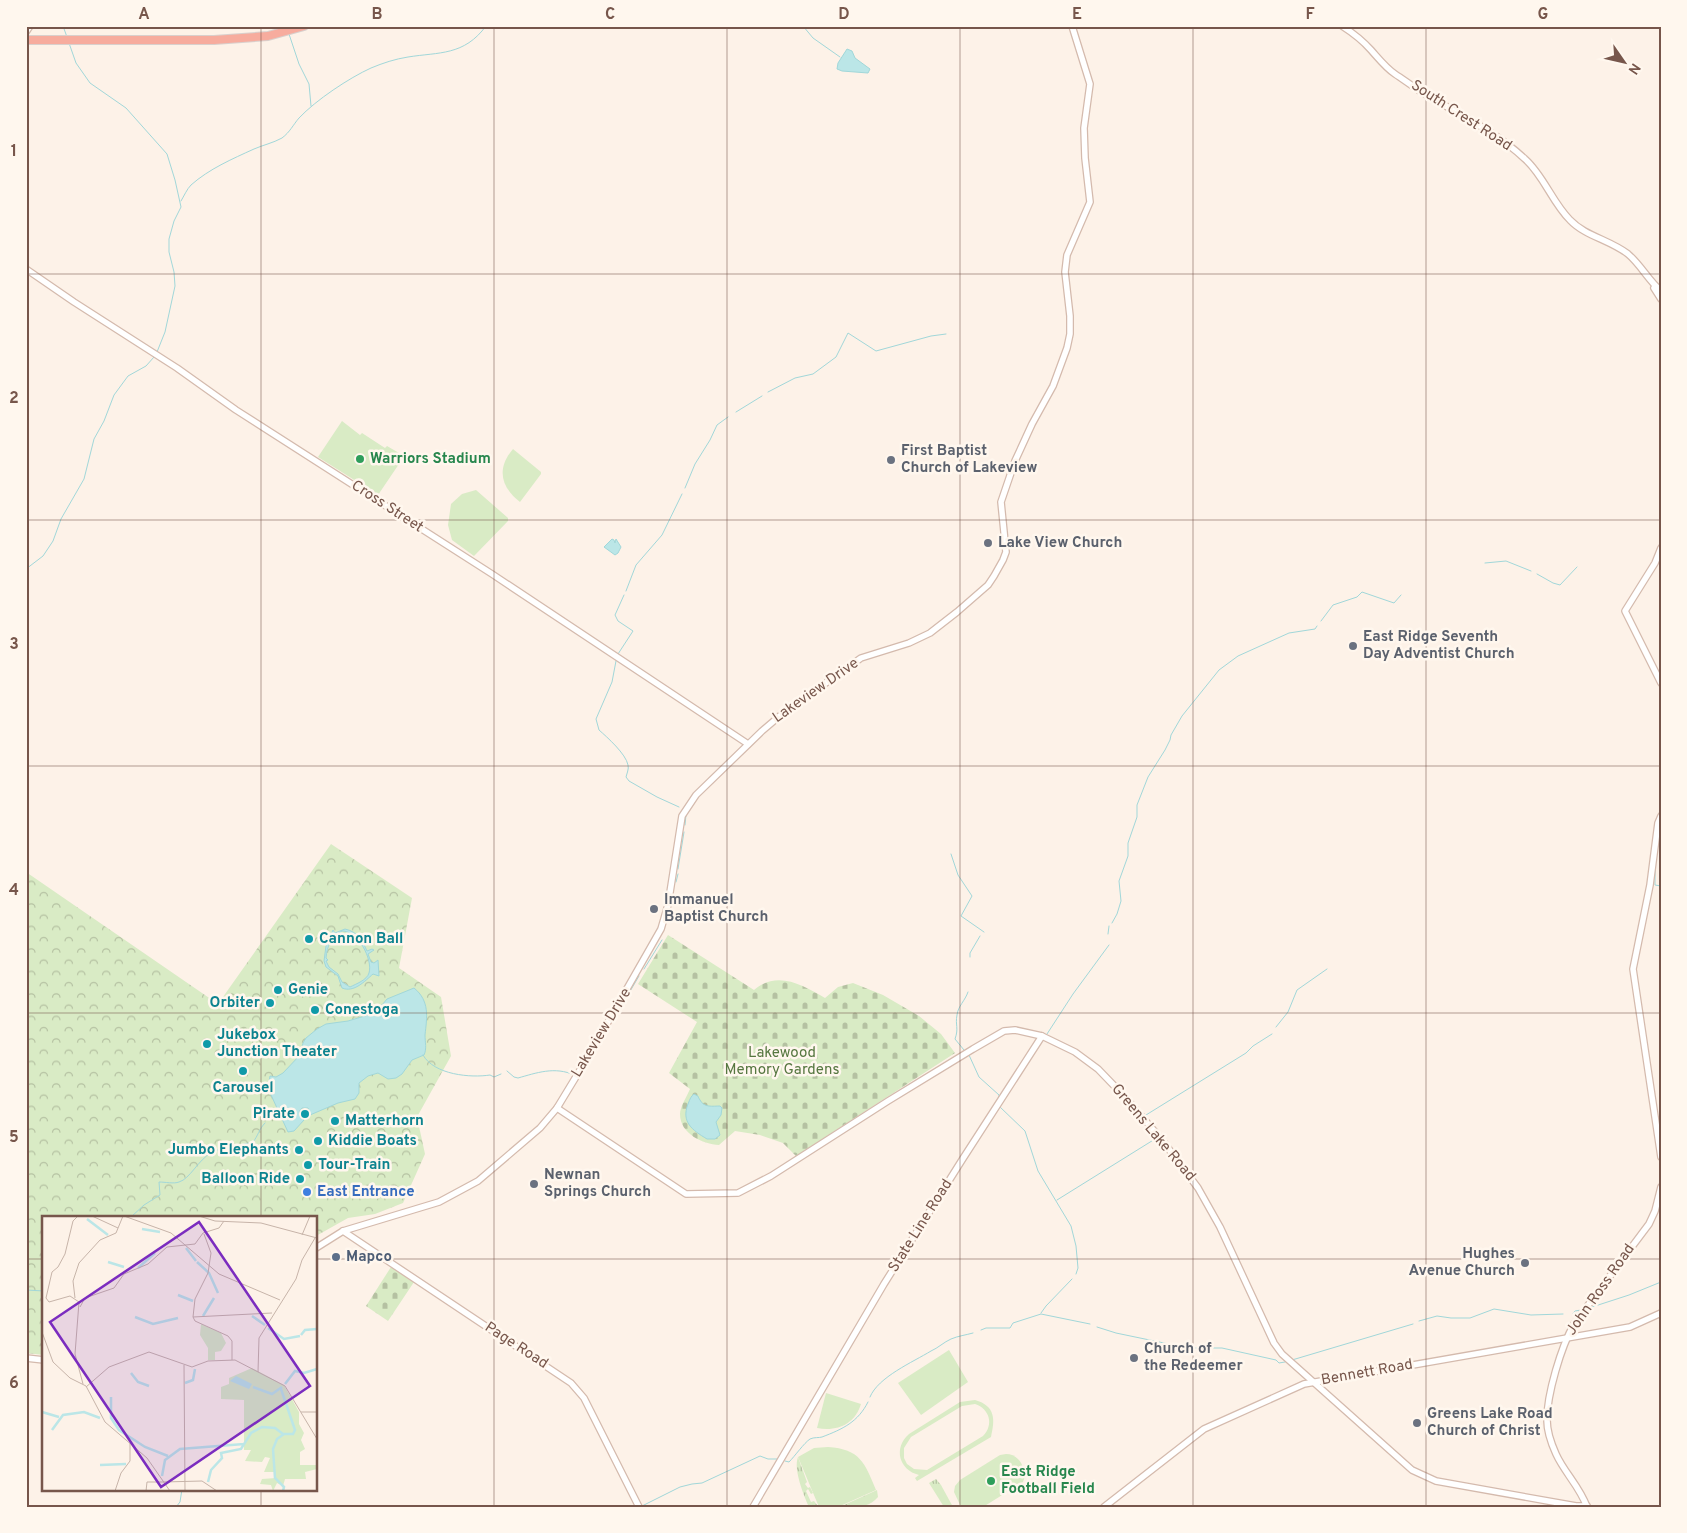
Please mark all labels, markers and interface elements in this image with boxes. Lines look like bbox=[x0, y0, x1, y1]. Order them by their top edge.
text: A bbox=[138, 5, 150, 25]
text: B bbox=[371, 5, 383, 25]
text: C bbox=[605, 5, 615, 25]
text: D bbox=[838, 5, 850, 25]
text: E bbox=[1072, 5, 1082, 25]
text: F bbox=[1305, 5, 1315, 25]
text: G bbox=[1538, 5, 1548, 25]
north arrow bbox=[1600, 38, 1650, 88]
text: N bbox=[1624, 60, 1643, 77]
street label: South Crest Road bbox=[1407, 76, 1515, 156]
text: 1 bbox=[11, 142, 17, 162]
text: 2 bbox=[9, 389, 19, 409]
place label: First Baptist Church of Lakeview bbox=[901, 442, 1038, 478]
place label: Warriors Stadium bbox=[370, 450, 491, 469]
marker: Warriors Stadium bbox=[354, 453, 366, 465]
marker: First Baptist Church of Lakeview bbox=[885, 454, 897, 466]
street label: Cross Street bbox=[347, 477, 427, 537]
place label: Lake View Church bbox=[998, 534, 1122, 553]
marker: Lake View Church bbox=[982, 537, 994, 549]
place label: East Ridge Seventh Day Adventist Church bbox=[1363, 628, 1515, 664]
text: 3 bbox=[9, 635, 19, 655]
marker: East Ridge Seventh Day Adventist Church bbox=[1347, 640, 1359, 652]
street label: Lakeview Drive bbox=[769, 654, 863, 728]
text: 4 bbox=[9, 881, 19, 901]
place label: Immanuel Baptist Church bbox=[664, 891, 768, 927]
marker: Immanuel Baptist Church bbox=[648, 903, 660, 915]
place label: Cannon Ball bbox=[319, 930, 403, 949]
marker: Cannon Ball bbox=[303, 933, 315, 945]
place label: Genie bbox=[288, 981, 328, 1000]
marker: Genie bbox=[272, 984, 284, 996]
street label: Lakeview Drive bbox=[568, 985, 636, 1081]
place label: Orbiter bbox=[210, 994, 261, 1013]
marker: Orbiter bbox=[264, 997, 276, 1009]
place label: Conestoga bbox=[325, 1001, 399, 1020]
marker: Conestoga bbox=[309, 1004, 321, 1016]
place label: Jukebox Junction Theater bbox=[217, 1026, 338, 1062]
marker: Jukebox Junction Theater bbox=[201, 1038, 213, 1050]
park label: Lakewood Memory Gardens bbox=[725, 1044, 839, 1080]
marker: Carousel bbox=[237, 1065, 249, 1077]
place label: Carousel bbox=[212, 1079, 274, 1098]
street label: Greens Lake Road bbox=[1107, 1080, 1199, 1186]
place label: Pirate bbox=[253, 1105, 295, 1124]
marker: Pirate bbox=[299, 1108, 311, 1120]
place label: Matterhorn bbox=[345, 1112, 424, 1131]
marker: Matterhorn bbox=[329, 1115, 341, 1127]
text: 5 bbox=[9, 1128, 19, 1148]
place label: Kiddie Boats bbox=[328, 1132, 417, 1151]
marker: Kiddie Boats bbox=[312, 1135, 324, 1147]
place label: Jumbo Elephants bbox=[168, 1141, 289, 1160]
marker: Jumbo Elephants bbox=[293, 1144, 305, 1156]
place label: Tour-Train bbox=[318, 1156, 390, 1175]
marker: Tour-Train bbox=[302, 1159, 314, 1171]
place label: Newnan Springs Church bbox=[544, 1166, 651, 1202]
place label: Balloon Ride bbox=[201, 1170, 290, 1189]
marker: Balloon Ride bbox=[294, 1173, 306, 1185]
street label: State Line Road bbox=[885, 1176, 957, 1276]
marker: Newnan Springs Church bbox=[528, 1178, 540, 1190]
place label: East Entrance bbox=[317, 1183, 415, 1202]
marker: East Entrance bbox=[301, 1186, 313, 1198]
inset map bbox=[42, 1216, 318, 1490]
street label: John Ross Road bbox=[1562, 1241, 1640, 1339]
place label: Hughes Avenue Church bbox=[1409, 1245, 1515, 1281]
place label: Mapco bbox=[346, 1248, 392, 1267]
marker: Mapco bbox=[330, 1251, 342, 1263]
marker: Hughes Avenue Church bbox=[1519, 1257, 1531, 1269]
street label: Page Road bbox=[481, 1318, 551, 1374]
place label: Church of the Redeemer bbox=[1144, 1340, 1243, 1376]
marker: Church of the Redeemer bbox=[1128, 1352, 1140, 1364]
street label: Bennett Road bbox=[1320, 1356, 1414, 1390]
text: 6 bbox=[9, 1374, 19, 1394]
place label: Greens Lake Road Church of Christ bbox=[1427, 1405, 1553, 1441]
marker: Greens Lake Road Church of Christ bbox=[1411, 1417, 1423, 1429]
place label: East Ridge Football Field bbox=[1001, 1463, 1095, 1499]
marker: East Ridge Football Field bbox=[985, 1475, 997, 1487]

